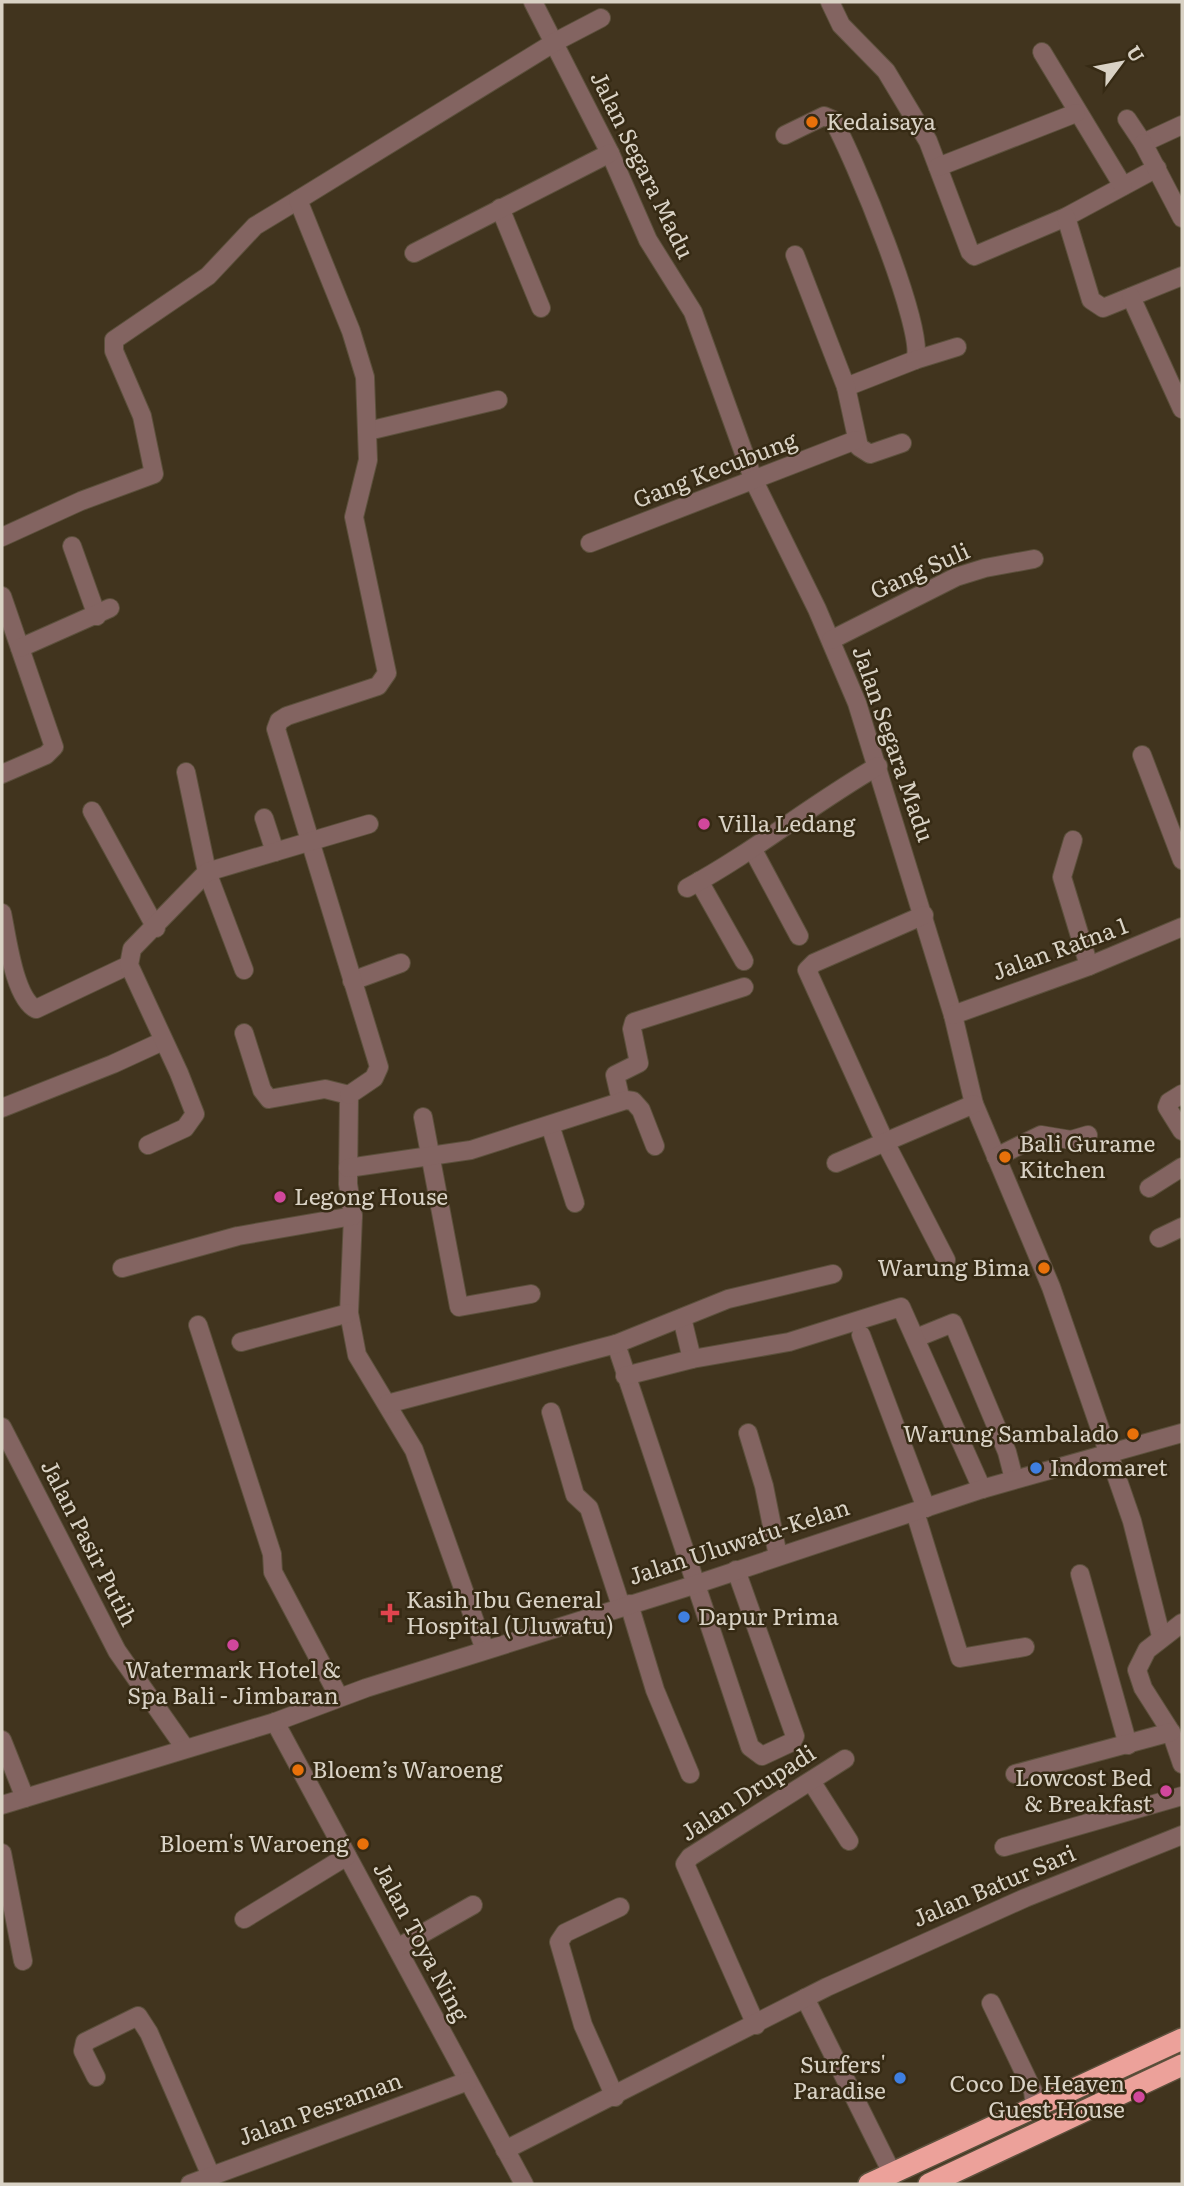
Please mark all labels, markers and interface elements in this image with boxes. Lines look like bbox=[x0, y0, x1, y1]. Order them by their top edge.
north arrow bbox=[1086, 28, 1156, 98]
text: U bbox=[1120, 40, 1152, 67]
street label: Jalan Segara Madu bbox=[583, 64, 704, 264]
place label: Kedaisaya bbox=[826, 103, 936, 137]
marker: Kedaisaya bbox=[804, 114, 820, 130]
street label: Gang Kecubung bbox=[627, 421, 801, 515]
street label: Gang Suli bbox=[864, 532, 975, 606]
street label: Jalan Segara Madu bbox=[845, 641, 944, 846]
place label: Villa Ledang bbox=[718, 805, 856, 839]
marker: Villa Ledang bbox=[696, 816, 712, 832]
street label: Jalan Ratna 1 bbox=[987, 907, 1132, 987]
place label: Bali Gurame Kitchen bbox=[1019, 1125, 1156, 1185]
marker: Bali Gurame Kitchen bbox=[997, 1149, 1013, 1165]
place label: Legong House bbox=[294, 1178, 448, 1212]
marker: Legong House bbox=[272, 1189, 288, 1205]
place label: Warung Bima bbox=[877, 1249, 1031, 1283]
marker: Warung Bima bbox=[1036, 1260, 1052, 1276]
place label: Warung Sambalado bbox=[903, 1415, 1119, 1449]
marker: Warung Sambalado bbox=[1125, 1426, 1141, 1442]
place label: Indomaret bbox=[1050, 1449, 1168, 1483]
street label: Jalan Pasir Putih bbox=[34, 1453, 148, 1632]
marker: Indomaret bbox=[1028, 1460, 1044, 1476]
street label: Jalan Uluwatu-Kelan bbox=[623, 1488, 853, 1592]
place label: Kasih Ibu General Hospital (Uluwatu) bbox=[406, 1581, 614, 1641]
place label: Dapur Prima bbox=[698, 1598, 840, 1632]
marker: Kasih Ibu General Hospital (Uluwatu) bbox=[380, 1603, 400, 1623]
marker: Dapur Prima bbox=[676, 1609, 692, 1625]
marker: Watermark Hotel & Spa Bali - Jimbaran bbox=[225, 1637, 241, 1653]
place label: Watermark Hotel & Spa Bali - Jimbaran bbox=[125, 1651, 341, 1711]
street label: Jalan Drupadi bbox=[673, 1735, 822, 1848]
place label: Bloem’s Waroeng bbox=[312, 1751, 503, 1785]
place label: Lowcost Bed & Breakfast bbox=[1015, 1759, 1153, 1819]
marker: Bloem’s Waroeng bbox=[290, 1762, 306, 1778]
marker: Lowcost Bed & Breakfast bbox=[1158, 1783, 1174, 1799]
place label: Bloem's Waroeng bbox=[159, 1825, 349, 1859]
street label: Jalan Batur Sari bbox=[906, 1834, 1080, 1934]
marker: Bloem's Waroeng bbox=[355, 1836, 371, 1852]
street label: Jalan Toya Ning bbox=[366, 1855, 479, 2027]
place label: Surfers' Paradise bbox=[793, 2046, 886, 2106]
street label: Jalan Pesraman bbox=[232, 2062, 406, 2153]
place label: Coco De Heaven Guest House bbox=[949, 2065, 1125, 2125]
marker: Surfers' Paradise bbox=[892, 2070, 908, 2086]
marker: Coco De Heaven Guest House bbox=[1131, 2089, 1147, 2105]

